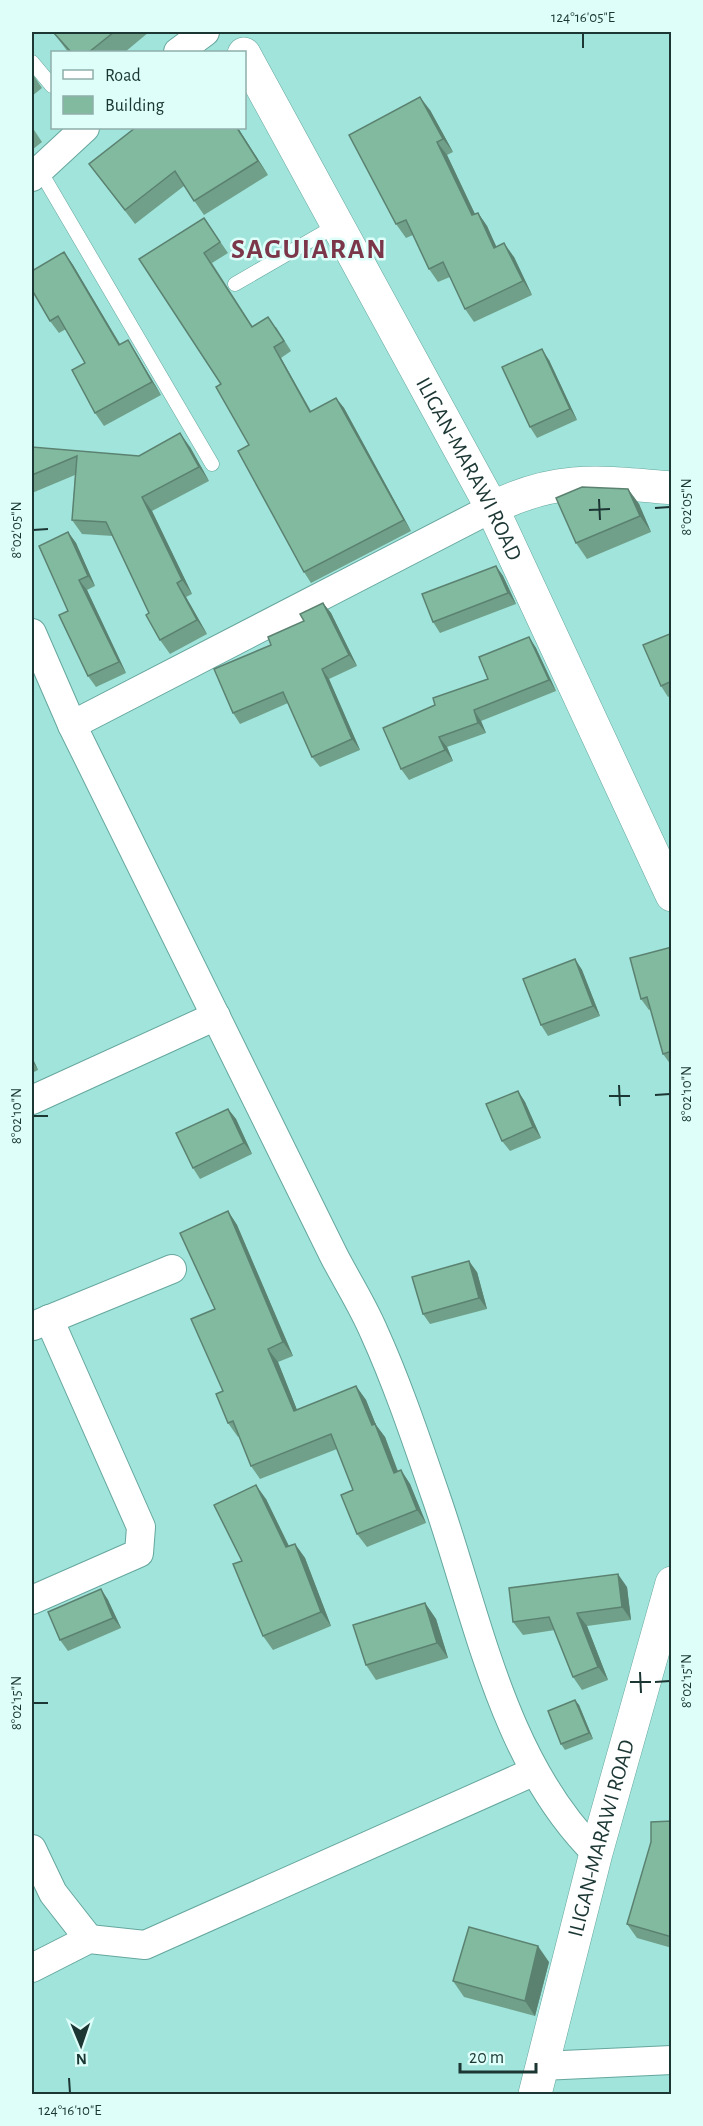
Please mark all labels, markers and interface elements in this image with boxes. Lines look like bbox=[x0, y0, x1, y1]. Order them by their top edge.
text: 124°16'05"E bbox=[551, 10, 615, 25]
legend bbox=[51, 51, 246, 129]
text: Road bbox=[105, 67, 141, 85]
text: Building bbox=[105, 97, 165, 115]
district label: SAGUIARAN bbox=[231, 236, 387, 264]
street label: ILIGAN-MARAWI ROAD bbox=[412, 374, 526, 564]
text: 8°02'05"N bbox=[679, 478, 694, 536]
text: 8°02'05"N bbox=[9, 501, 24, 559]
text: 8°02'10"N bbox=[679, 1066, 694, 1122]
text: 8°02'10"N bbox=[9, 1088, 24, 1144]
text: 8°02'15"N bbox=[679, 1654, 694, 1708]
text: 8°02'15"N bbox=[9, 1676, 24, 1730]
street label: ILIGAN-MARAWI ROAD bbox=[564, 1737, 638, 1939]
north arrow bbox=[51, 2015, 111, 2075]
scale bar bbox=[460, 2036, 536, 2074]
text: 20 m bbox=[469, 2049, 504, 2067]
text: N bbox=[76, 2051, 87, 2067]
text: 124°16'10"E bbox=[39, 2103, 101, 2118]

